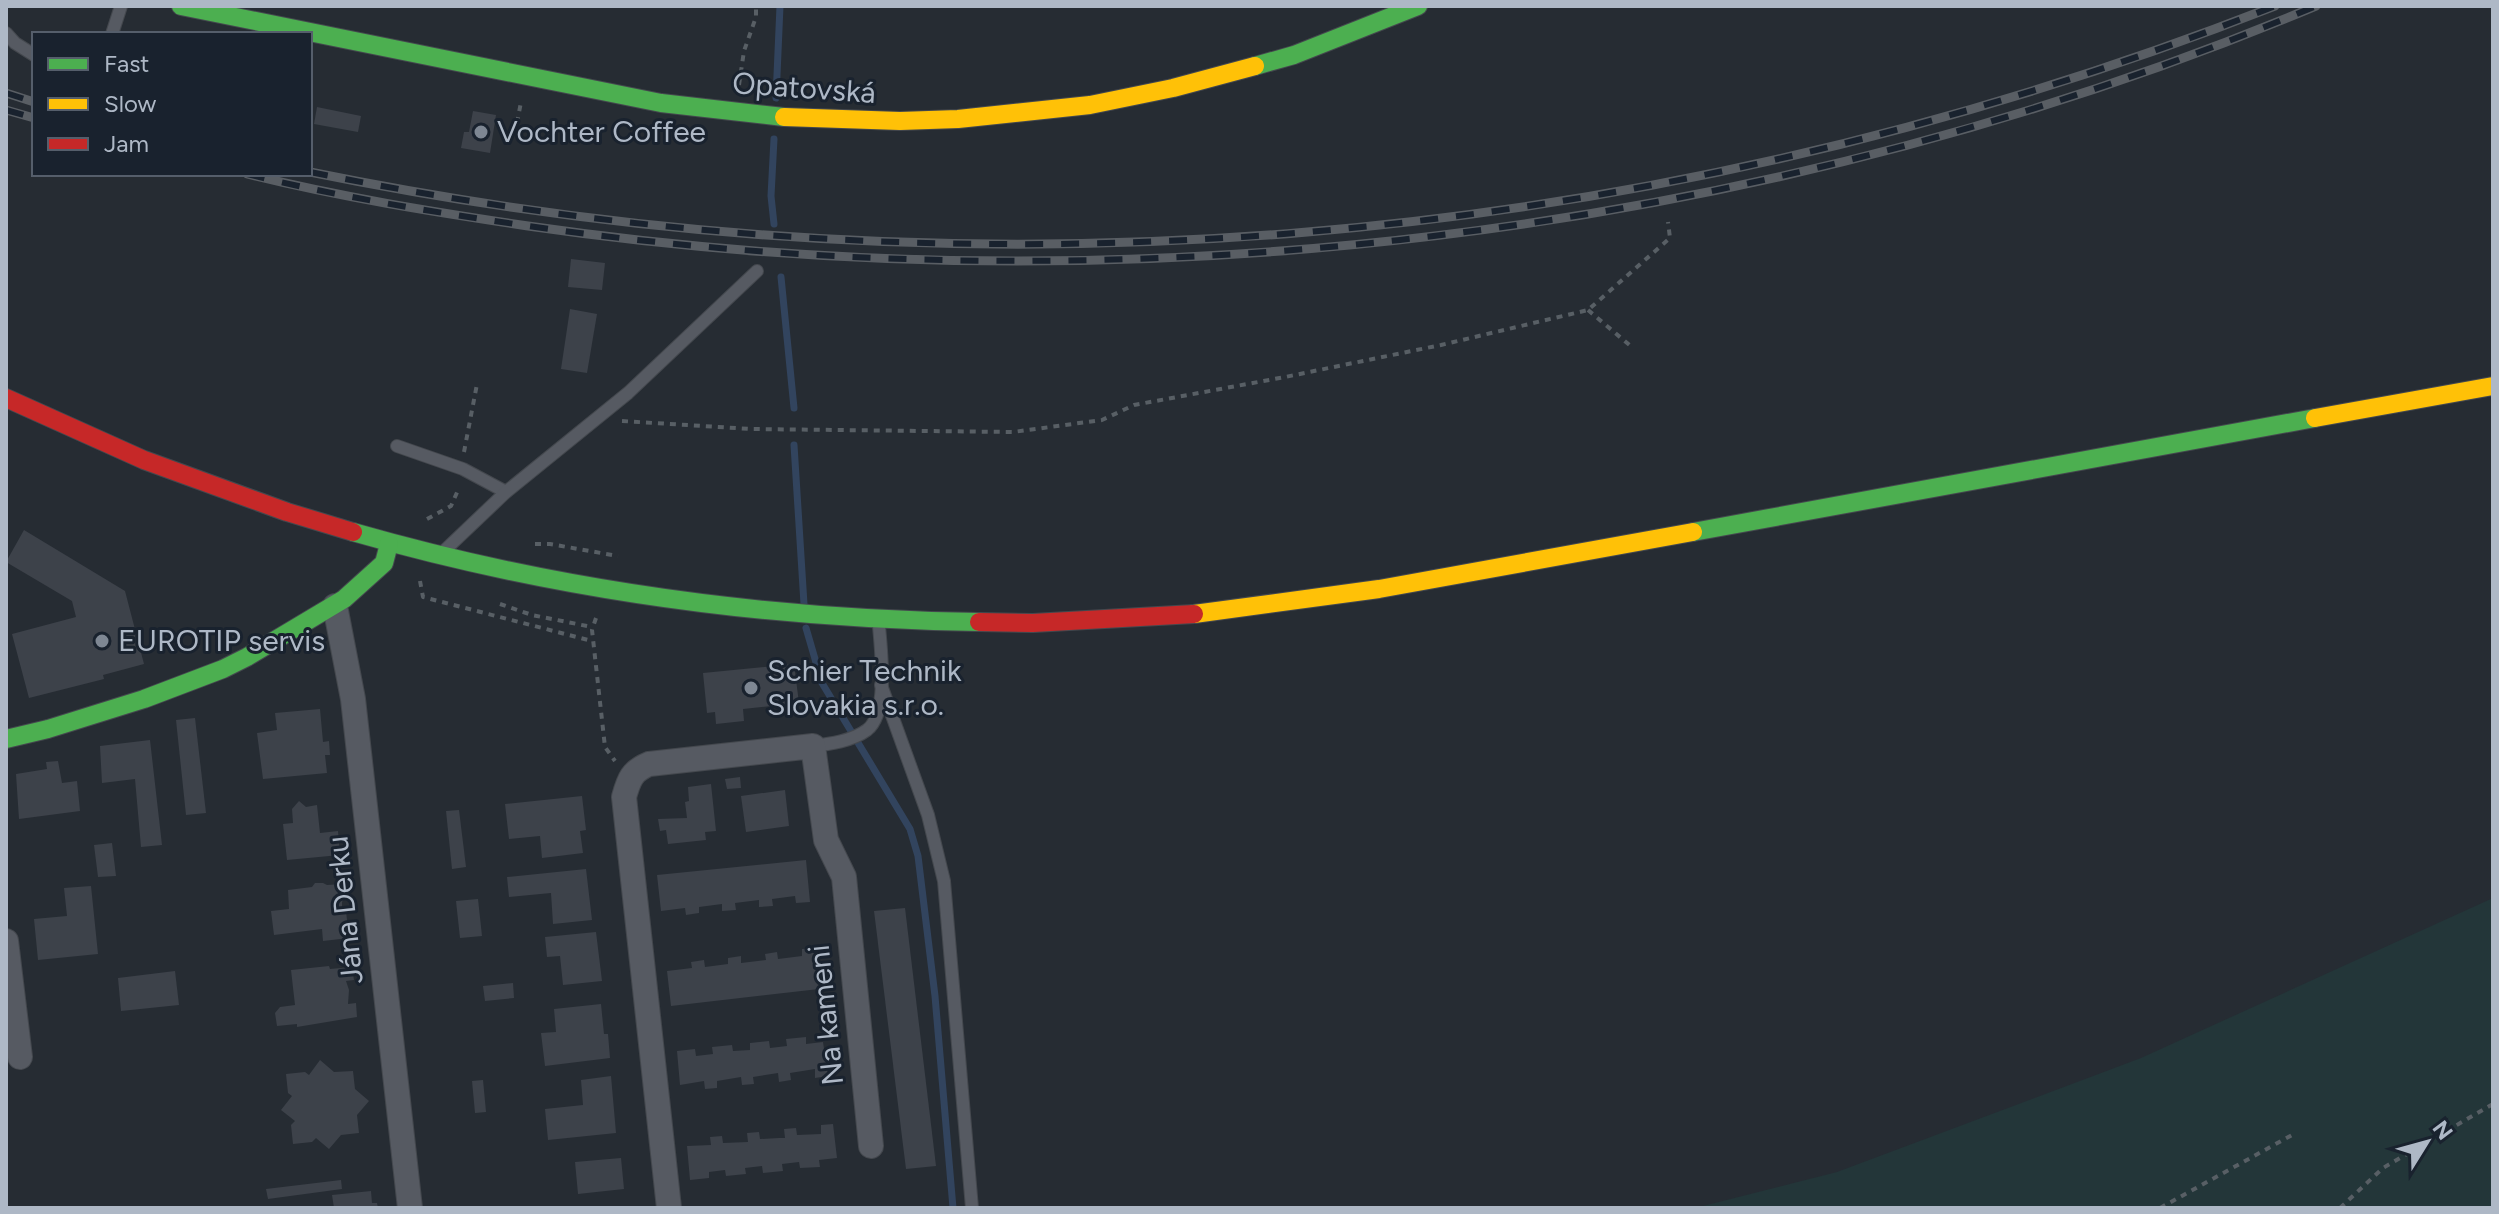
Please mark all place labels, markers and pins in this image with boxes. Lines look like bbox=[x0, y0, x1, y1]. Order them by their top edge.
place label: Vochter Coffee bbox=[497, 113, 706, 150]
marker: Vochter Coffee bbox=[472, 123, 490, 141]
place label: EUROTIP servis bbox=[118, 622, 325, 659]
marker: EUROTIP servis bbox=[93, 632, 111, 650]
place label: Schier Technik Slovakia s.r.o. bbox=[767, 652, 962, 723]
marker: Schier Technik Slovakia s.r.o. bbox=[742, 679, 760, 697]

